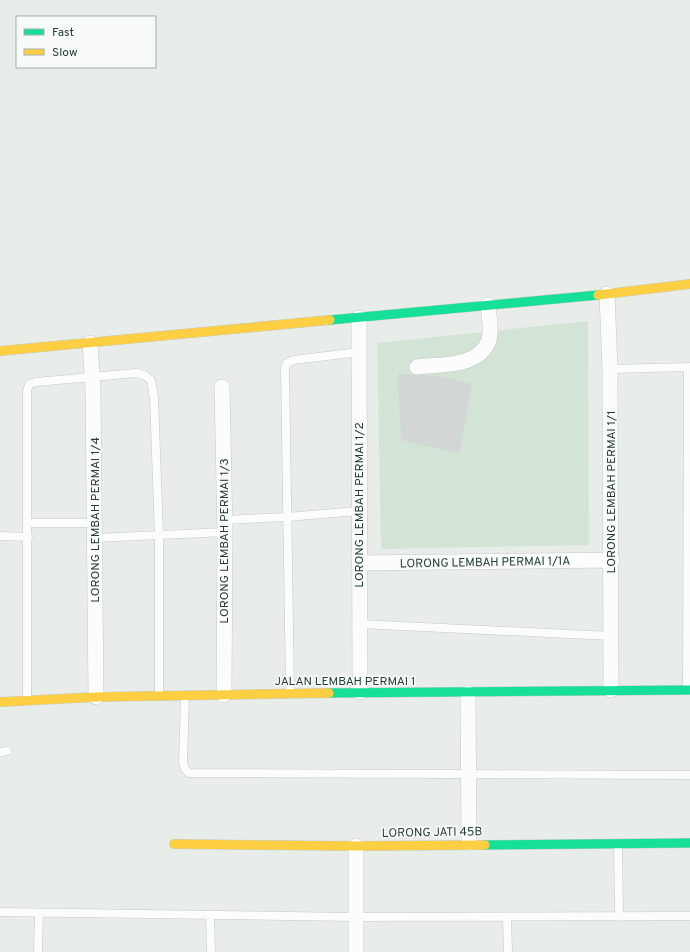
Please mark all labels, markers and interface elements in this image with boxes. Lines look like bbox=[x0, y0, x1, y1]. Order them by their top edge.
legend bbox=[16, 16, 156, 68]
text: Fast bbox=[52, 25, 74, 41]
text: Slow bbox=[52, 45, 78, 61]
street label: LORONG LEMBAH PERMAI 1/1 bbox=[604, 411, 620, 573]
street label: LORONG LEMBAH PERMAI 1/2 bbox=[352, 422, 368, 588]
street label: LORONG LEMBAH PERMAI 1/4 bbox=[88, 437, 104, 603]
street label: LORONG LEMBAH PERMAI 1/3 bbox=[217, 458, 233, 624]
street label: LORONG LEMBAH PERMAI 1/1A bbox=[400, 554, 570, 572]
street label: JALAN LEMBAH PERMAI 1 bbox=[275, 674, 415, 690]
street label: LORONG JATI 45B bbox=[382, 824, 483, 842]

